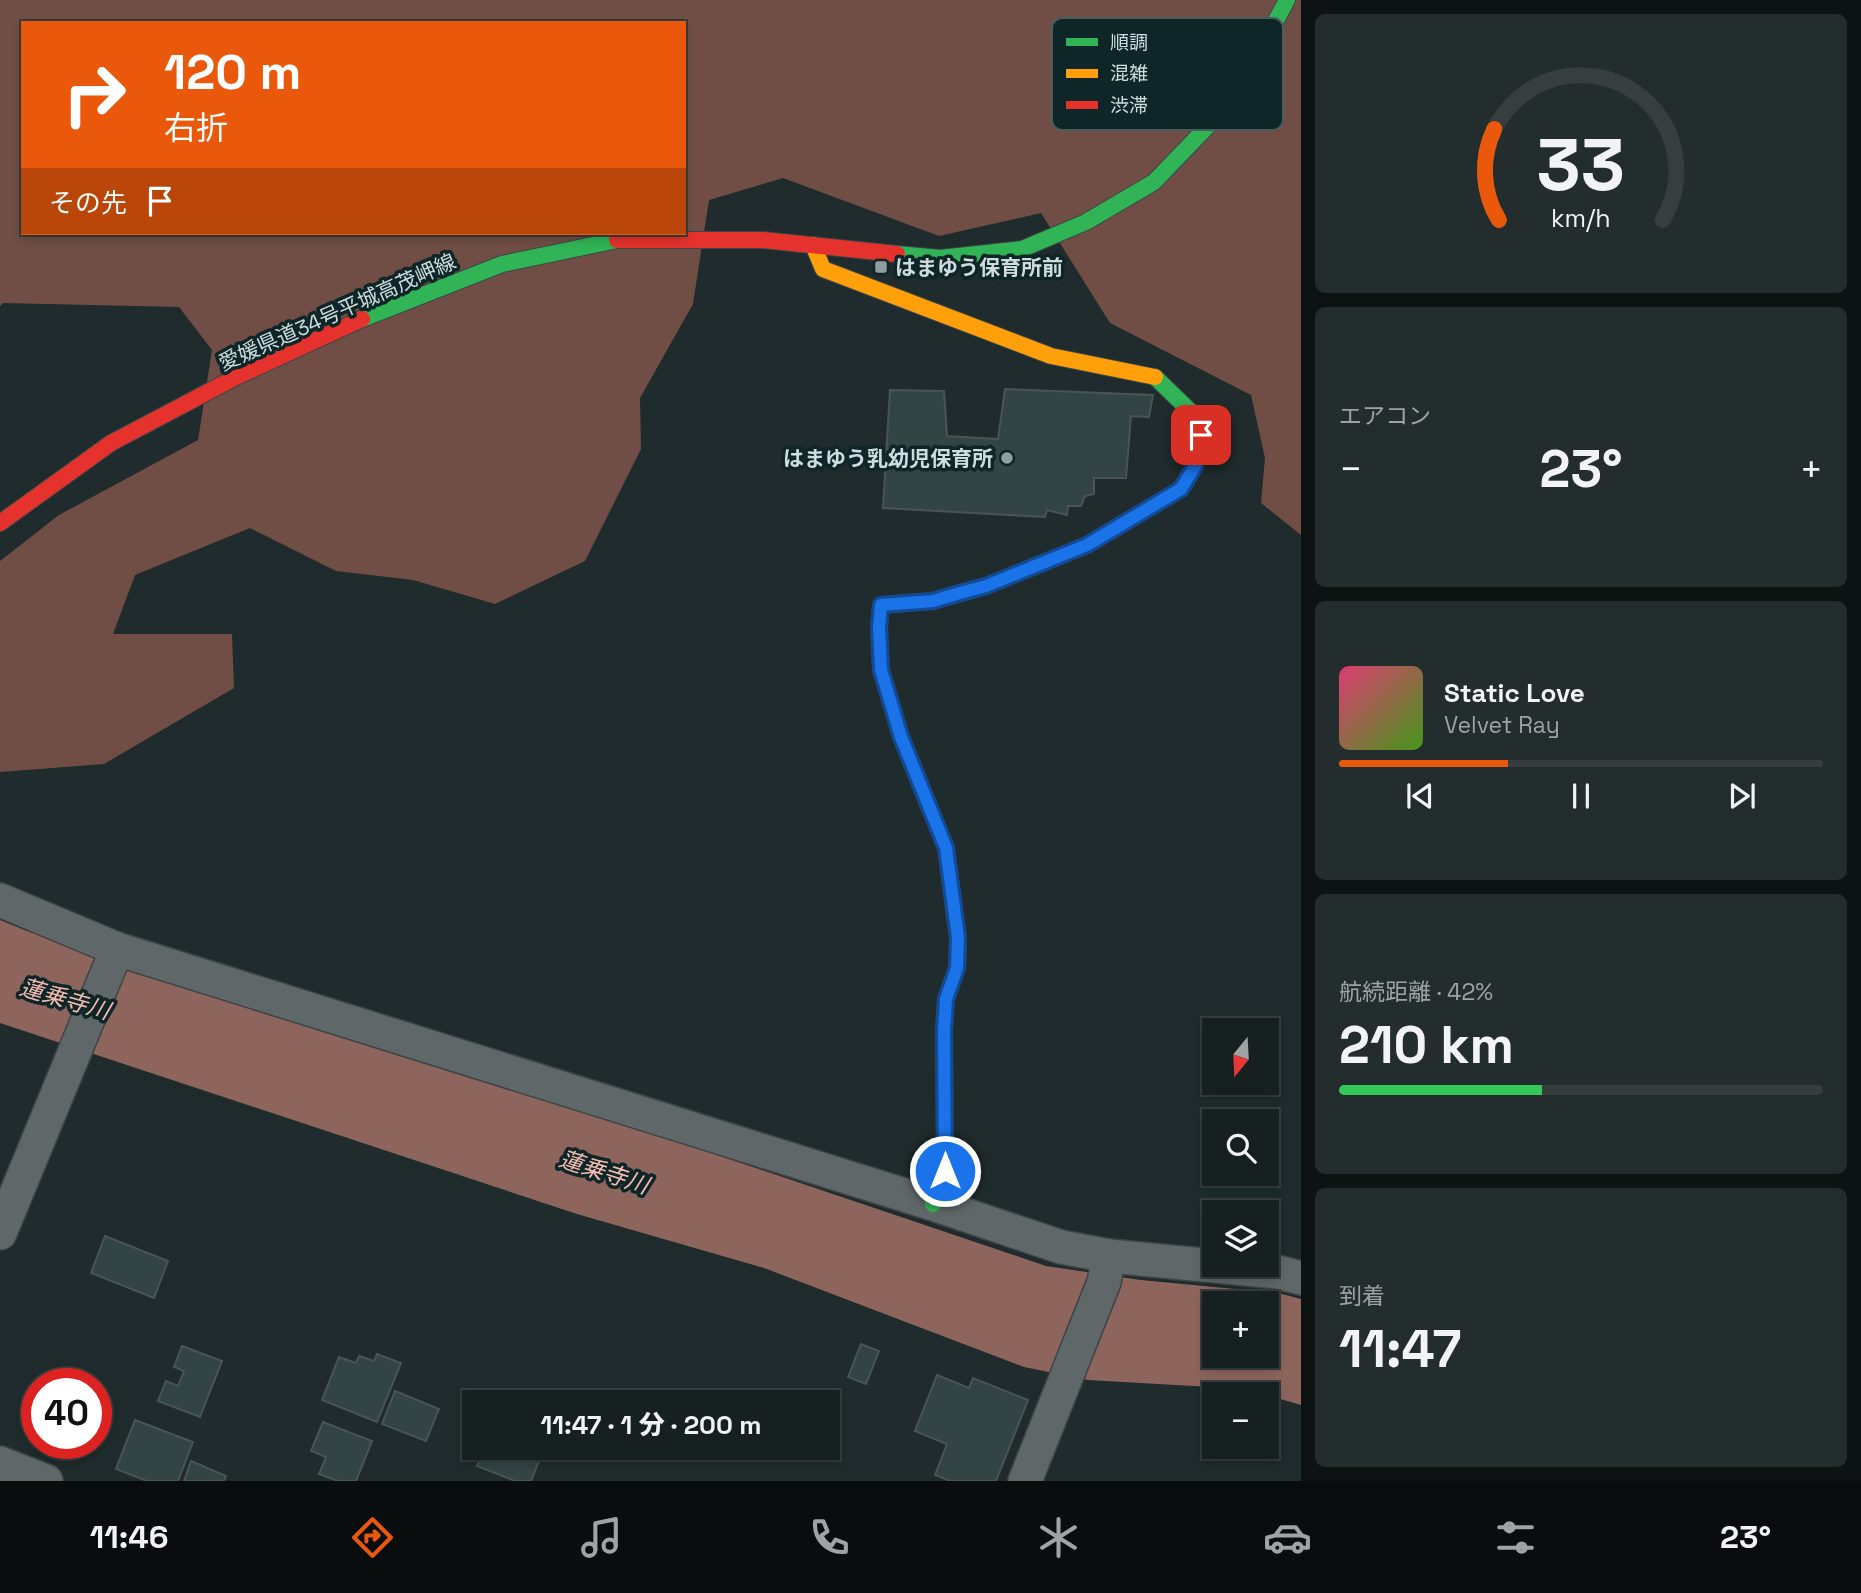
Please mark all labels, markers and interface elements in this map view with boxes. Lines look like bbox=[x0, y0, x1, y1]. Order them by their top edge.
legend bbox=[1052, 18, 1283, 130]
text: 順調 bbox=[1110, 30, 1148, 55]
text: 120 m bbox=[164, 41, 301, 103]
icon: right bbox=[49, 49, 140, 140]
text: 混雑 bbox=[1110, 61, 1148, 86]
text: 渋滞 bbox=[1110, 93, 1148, 118]
text: 右折 bbox=[164, 108, 228, 148]
text: 33 bbox=[1537, 118, 1625, 211]
icon: arrive bbox=[141, 182, 179, 220]
text: その先 bbox=[49, 186, 127, 220]
text: km/h bbox=[1551, 202, 1611, 234]
street label: 愛媛県道34号平城高茂岬線 bbox=[214, 247, 460, 377]
place label: はまゆう保育所前 bbox=[895, 254, 1063, 281]
marker: はまゆう保育所前 bbox=[873, 259, 889, 275]
text: エアコン bbox=[1339, 401, 1431, 431]
pin bbox=[1171, 405, 1231, 465]
icon: arrive bbox=[1182, 416, 1220, 454]
text: 23° bbox=[1540, 436, 1623, 502]
place label: はまゆう乳幼児保育所 bbox=[783, 445, 993, 472]
text: − bbox=[1339, 445, 1363, 493]
text: + bbox=[1799, 445, 1823, 493]
marker: はまゆう乳幼児保育所 bbox=[999, 450, 1015, 466]
text: Static Love bbox=[1444, 676, 1585, 710]
text: Velvet Ray bbox=[1444, 710, 1560, 740]
icon: previous bbox=[1401, 777, 1439, 815]
icon: pause bbox=[1562, 777, 1600, 815]
icon: next bbox=[1723, 777, 1761, 815]
water label: 蓮乗寺川 bbox=[17, 972, 116, 1027]
text: 航続距離 · 42% bbox=[1339, 977, 1493, 1007]
text: 210 km bbox=[1339, 1012, 1514, 1078]
north arrow bbox=[1202, 1018, 1279, 1096]
map controls bbox=[1202, 1018, 1279, 1459]
button: search bbox=[1202, 1109, 1279, 1186]
position arrow bbox=[908, 1134, 982, 1208]
water label: 蓮乗寺川 bbox=[556, 1144, 655, 1201]
button: layers bbox=[1202, 1200, 1279, 1277]
text: 到着 bbox=[1339, 1281, 1385, 1311]
button: + bbox=[1202, 1291, 1279, 1368]
text: 11:47 bbox=[1339, 1316, 1461, 1382]
speed limit sign: 40 bbox=[21, 1368, 112, 1459]
button: − bbox=[1202, 1382, 1279, 1459]
text: 11:47 · 1 分 · 200 m bbox=[540, 1408, 762, 1442]
icon: directions bbox=[348, 1513, 397, 1562]
icon: music bbox=[577, 1513, 626, 1562]
icon: phone bbox=[805, 1513, 854, 1562]
icon: climate bbox=[1034, 1513, 1083, 1562]
icon: car bbox=[1263, 1513, 1312, 1562]
icon: filters bbox=[1491, 1513, 1540, 1562]
text: 11:46 bbox=[90, 1517, 168, 1557]
text: 23° bbox=[1720, 1517, 1771, 1557]

